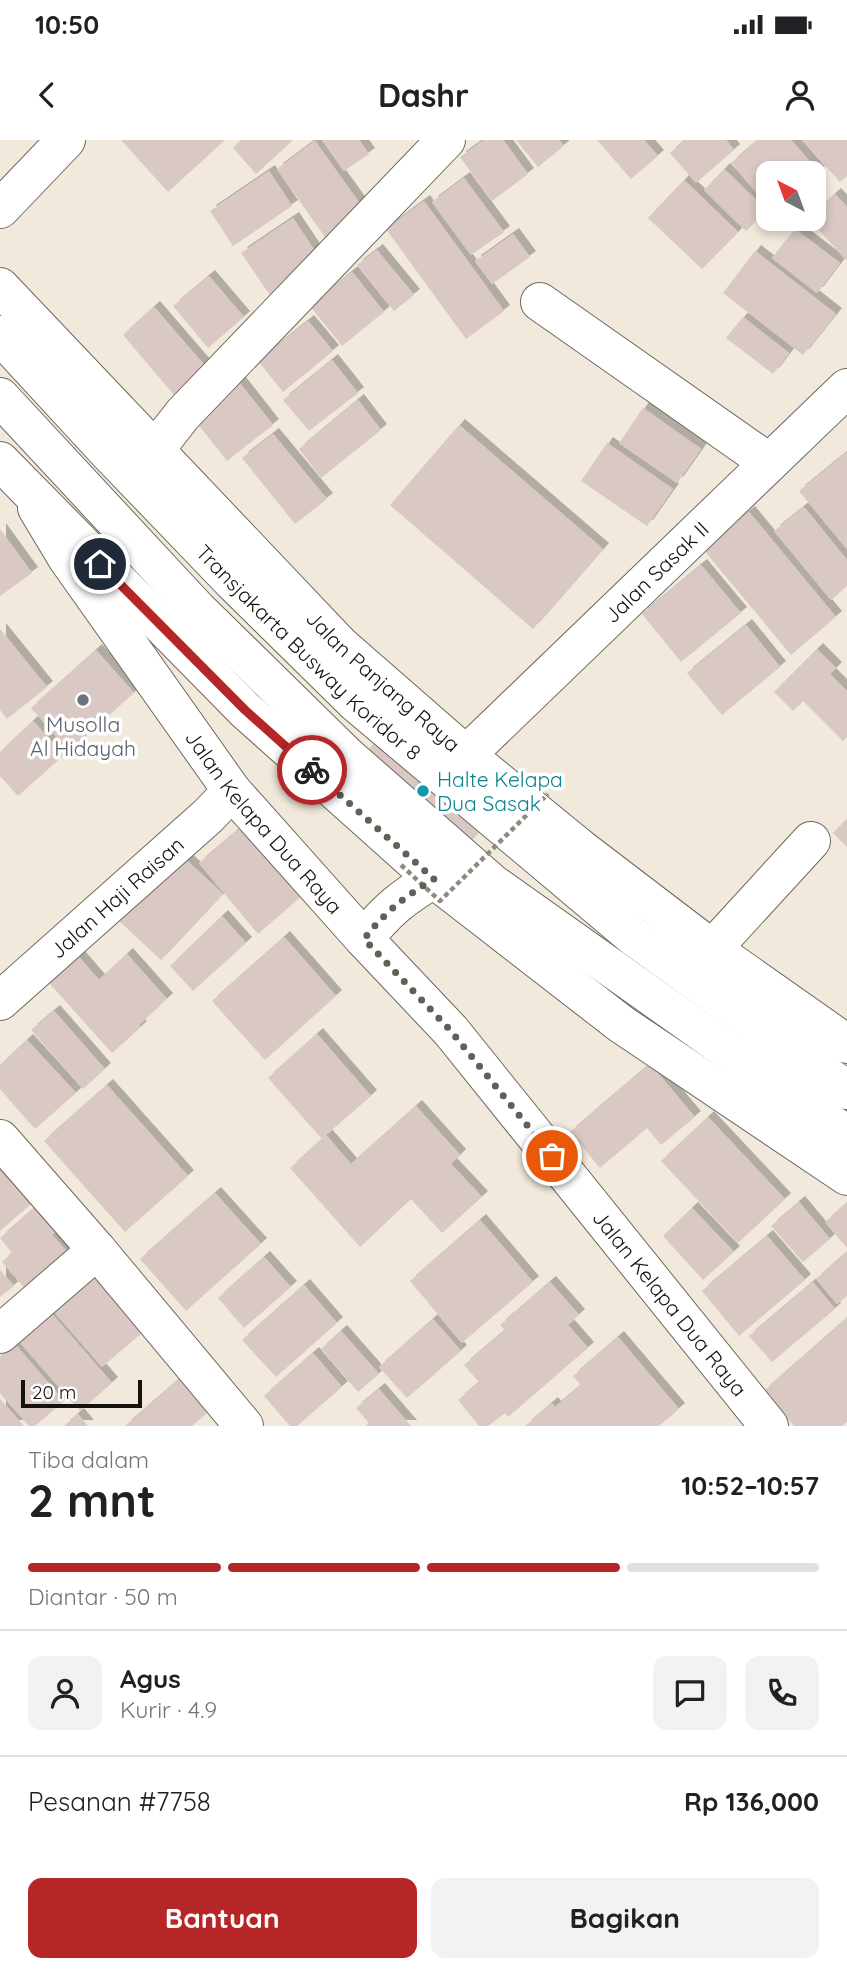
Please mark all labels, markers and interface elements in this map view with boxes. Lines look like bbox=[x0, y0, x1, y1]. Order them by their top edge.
text: 10:50 bbox=[35, 8, 99, 41]
text: Dashr bbox=[378, 75, 469, 115]
icon: back bbox=[28, 76, 66, 114]
icon: person bbox=[781, 76, 819, 114]
north arrow bbox=[756, 161, 826, 231]
map controls bbox=[756, 161, 826, 231]
street label: Jalan Sasak II bbox=[599, 516, 714, 628]
pin bbox=[70, 534, 130, 594]
street label: Transjakarta Busway Koridor 8 bbox=[191, 539, 427, 765]
icon: home bbox=[81, 545, 119, 583]
street label: Jalan Panjang Raya bbox=[301, 605, 466, 757]
marker: Musolla Al Hidayah bbox=[75, 692, 91, 708]
place label: Musolla Al Hidayah bbox=[30, 711, 136, 761]
street label: Jalan Kelapa Dua Raya bbox=[180, 725, 348, 919]
courier bbox=[277, 735, 347, 805]
icon: bike bbox=[293, 751, 331, 789]
place label: Halte Kelapa Dua Sasak bbox=[437, 766, 563, 816]
marker: Halte Kelapa Dua Sasak bbox=[415, 783, 431, 799]
street label: Jalan Haji Raisan bbox=[44, 831, 189, 964]
pin bbox=[522, 1126, 582, 1186]
icon: bag bbox=[533, 1137, 571, 1175]
street label: Jalan Kelapa Dua Raya bbox=[587, 1205, 753, 1401]
scale bar bbox=[21, 1377, 142, 1409]
text: 20 m bbox=[32, 1380, 76, 1404]
text: Tiba dalam bbox=[28, 1445, 149, 1474]
text: 10:52–10:57 bbox=[681, 1469, 819, 1502]
text: 2 mnt bbox=[28, 1471, 156, 1529]
text: Diantar · 50 m bbox=[28, 1582, 178, 1611]
button: person bbox=[28, 1656, 102, 1730]
button: chat bbox=[653, 1656, 727, 1730]
button: phone bbox=[745, 1656, 819, 1730]
text: Agus bbox=[120, 1662, 181, 1695]
text: Kurir · 4.9 bbox=[120, 1695, 217, 1724]
text: Pesanan #7758 bbox=[28, 1785, 211, 1818]
text: Rp 136,000 bbox=[684, 1785, 819, 1818]
button: Bantuan bbox=[28, 1878, 417, 1958]
button: Bagikan bbox=[431, 1878, 819, 1958]

